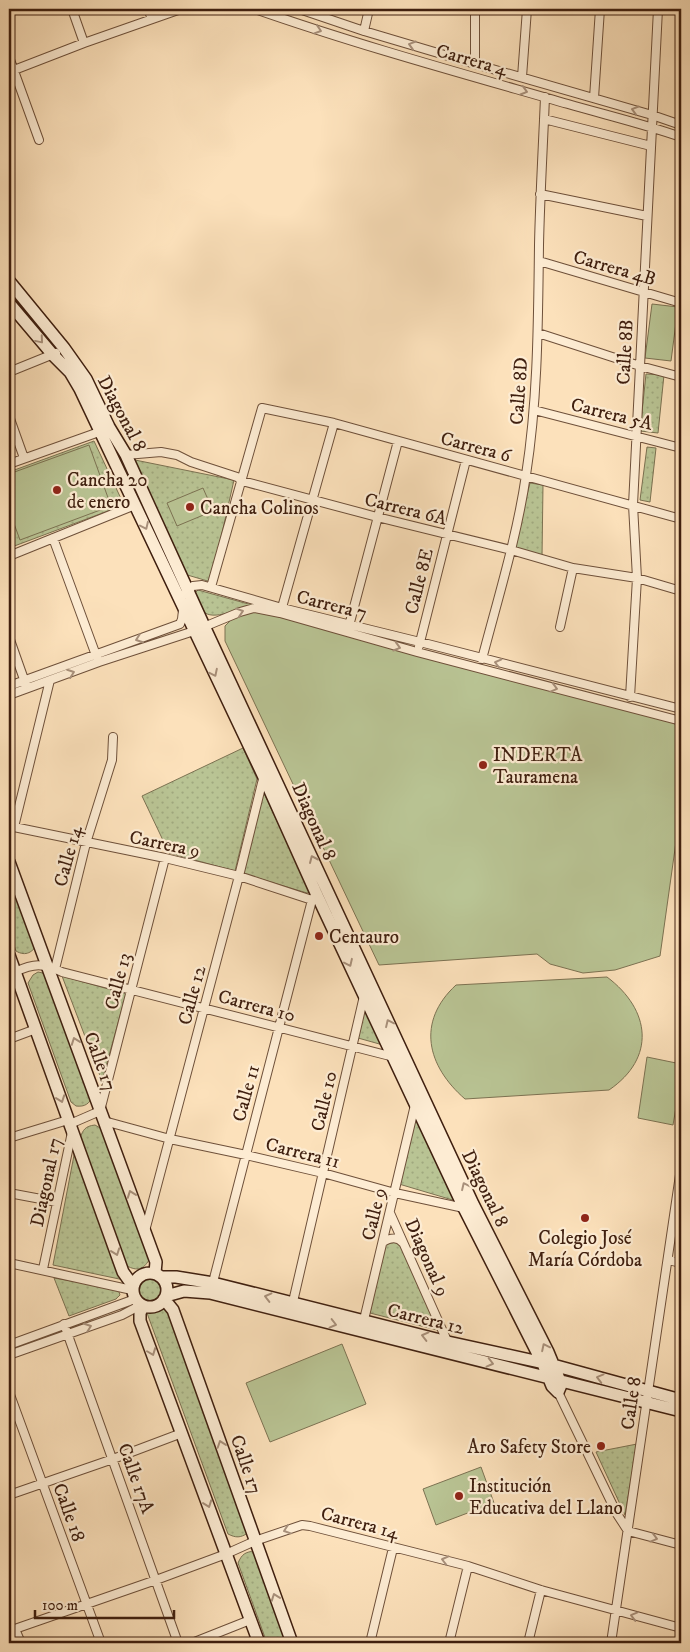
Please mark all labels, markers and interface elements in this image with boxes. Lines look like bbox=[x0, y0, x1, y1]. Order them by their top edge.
one-way arrow bbox=[313, 24, 322, 34]
street label: Carrera 4 bbox=[433, 39, 511, 82]
one-way arrow bbox=[408, 41, 416, 51]
one-way arrow bbox=[519, 86, 528, 96]
one-way arrow bbox=[630, 105, 639, 116]
street label: Carrera 4B bbox=[571, 246, 659, 291]
street label: Calle 8B bbox=[612, 319, 639, 385]
one-way arrow bbox=[35, 334, 44, 343]
street label: Calle 8D bbox=[506, 357, 533, 426]
street label: Diagonal 8 bbox=[92, 372, 151, 456]
street label: Carrera 5A bbox=[568, 393, 656, 436]
street label: Carrera 6 bbox=[438, 427, 514, 468]
place label: Cancha 20 de enero bbox=[67, 469, 147, 514]
marker: Cancha 20 de enero bbox=[51, 484, 63, 496]
street label: Carrera 6A bbox=[362, 488, 450, 531]
place label: Cancha Colinos bbox=[200, 497, 319, 520]
marker: Cancha Colinos bbox=[184, 501, 196, 513]
one-way arrow bbox=[139, 521, 149, 530]
street label: Calle 8E bbox=[400, 546, 439, 617]
street label: Carrera 7 bbox=[294, 586, 369, 625]
one-way arrow bbox=[236, 608, 244, 618]
one-way arrow bbox=[135, 633, 144, 643]
one-way arrow bbox=[392, 641, 401, 651]
one-way arrow bbox=[494, 658, 503, 669]
one-way arrow bbox=[208, 668, 218, 677]
one-way arrow bbox=[66, 669, 75, 679]
one-way arrow bbox=[550, 682, 559, 693]
place label: INDERTA Tauramena bbox=[493, 744, 583, 789]
marker: INDERTA Tauramena bbox=[477, 759, 489, 771]
street label: Diagonal 8 bbox=[286, 779, 341, 864]
street label: Calle 14 bbox=[49, 822, 88, 889]
street label: Carrera 9 bbox=[127, 826, 202, 863]
one-way arrow bbox=[309, 855, 320, 864]
place label: Centauro bbox=[329, 926, 399, 949]
marker: Centauro bbox=[313, 930, 325, 942]
street label: Calle 13 bbox=[100, 950, 137, 1012]
one-way arrow bbox=[343, 958, 353, 967]
street label: Calle 12 bbox=[174, 963, 212, 1027]
street label: Carrera 10 bbox=[215, 985, 298, 1028]
one-way arrow bbox=[385, 1019, 395, 1028]
street label: Calle 17 bbox=[78, 1029, 121, 1094]
one-way arrow bbox=[71, 1038, 81, 1046]
street label: Calle 11 bbox=[228, 1062, 265, 1124]
street label: Calle 10 bbox=[306, 1069, 343, 1134]
one-way arrow bbox=[55, 1095, 65, 1103]
street label: Carrera 11 bbox=[263, 1133, 342, 1174]
street label: Diagonal 17 bbox=[26, 1136, 67, 1229]
street label: Diagonal 8 bbox=[456, 1146, 513, 1231]
one-way arrow bbox=[461, 1182, 471, 1191]
street label: Calle 9 bbox=[357, 1186, 392, 1243]
one-way arrow bbox=[127, 1190, 137, 1199]
marker: Colegio José María Córdoba bbox=[579, 1212, 591, 1224]
street label: Diagonal 9 bbox=[399, 1215, 454, 1300]
place label: Colegio José María Córdoba bbox=[528, 1227, 642, 1272]
one-way arrow bbox=[110, 1248, 120, 1256]
one-way arrow bbox=[263, 1292, 272, 1303]
street label: Carrera 12 bbox=[385, 1299, 467, 1340]
one-way arrow bbox=[328, 1318, 337, 1329]
one-way arrow bbox=[83, 1323, 91, 1333]
one-way arrow bbox=[421, 1331, 430, 1342]
one-way arrow bbox=[541, 1343, 551, 1352]
one-way arrow bbox=[146, 1347, 156, 1356]
one-way arrow bbox=[486, 1357, 495, 1368]
one-way arrow bbox=[597, 1374, 605, 1384]
street label: Calle 8 bbox=[616, 1375, 647, 1431]
street label: Calle 17 bbox=[225, 1432, 266, 1497]
place label: Aro Safety Store bbox=[467, 1436, 591, 1459]
street label: Calle 17A bbox=[112, 1440, 159, 1518]
one-way arrow bbox=[217, 1440, 227, 1449]
marker: Aro Safety Store bbox=[595, 1440, 607, 1452]
place label: Institución Educativa del Llano bbox=[469, 1475, 623, 1520]
street label: Calle 18 bbox=[47, 1480, 90, 1545]
marker: Institución Educativa del Llano bbox=[453, 1490, 465, 1502]
one-way arrow bbox=[202, 1499, 212, 1508]
street label: Carrera 14 bbox=[318, 1502, 402, 1545]
one-way arrow bbox=[284, 1524, 292, 1534]
one-way arrow bbox=[650, 1532, 658, 1542]
one-way arrow bbox=[440, 1555, 449, 1566]
scale bar bbox=[35, 1587, 174, 1619]
one-way arrow bbox=[271, 1594, 281, 1602]
text: 100 m bbox=[42, 1596, 78, 1615]
one-way arrow bbox=[631, 1611, 639, 1621]

